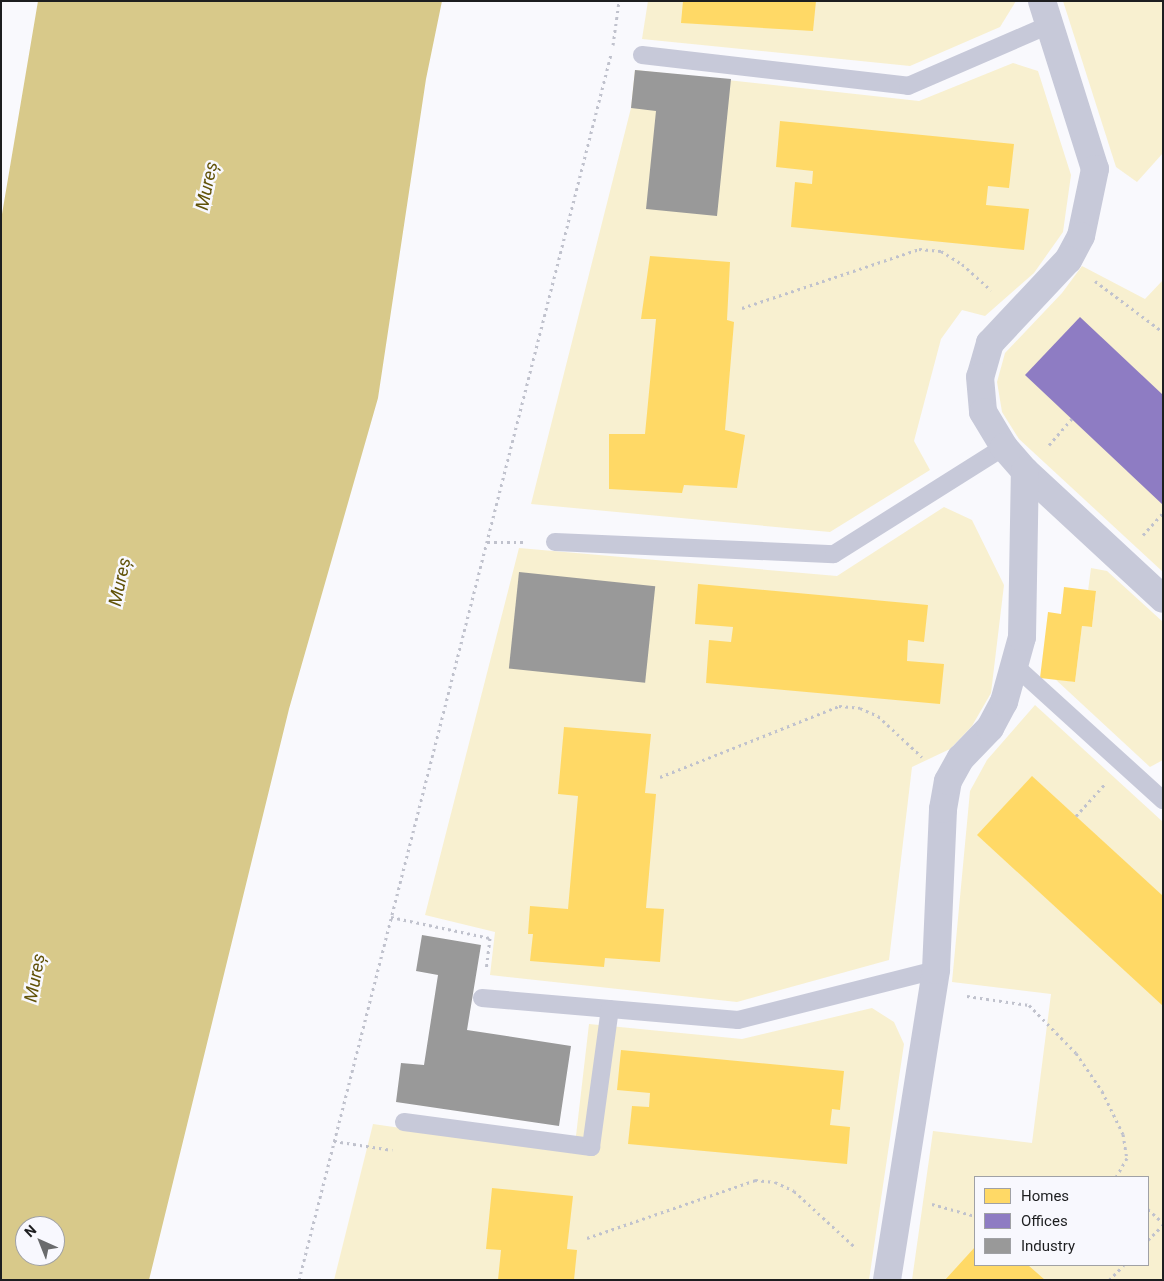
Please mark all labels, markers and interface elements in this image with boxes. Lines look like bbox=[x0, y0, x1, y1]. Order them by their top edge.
water label: Mureș bbox=[191, 160, 223, 212]
water label: Mureș bbox=[104, 556, 136, 608]
water label: Mureș bbox=[20, 952, 50, 1004]
legend bbox=[974, 1176, 1149, 1266]
text: Homes bbox=[1021, 1187, 1069, 1205]
text: Offices bbox=[1021, 1212, 1068, 1230]
north arrow bbox=[15, 1216, 65, 1266]
text: N bbox=[21, 1222, 39, 1240]
text: Industry bbox=[1021, 1237, 1075, 1255]

